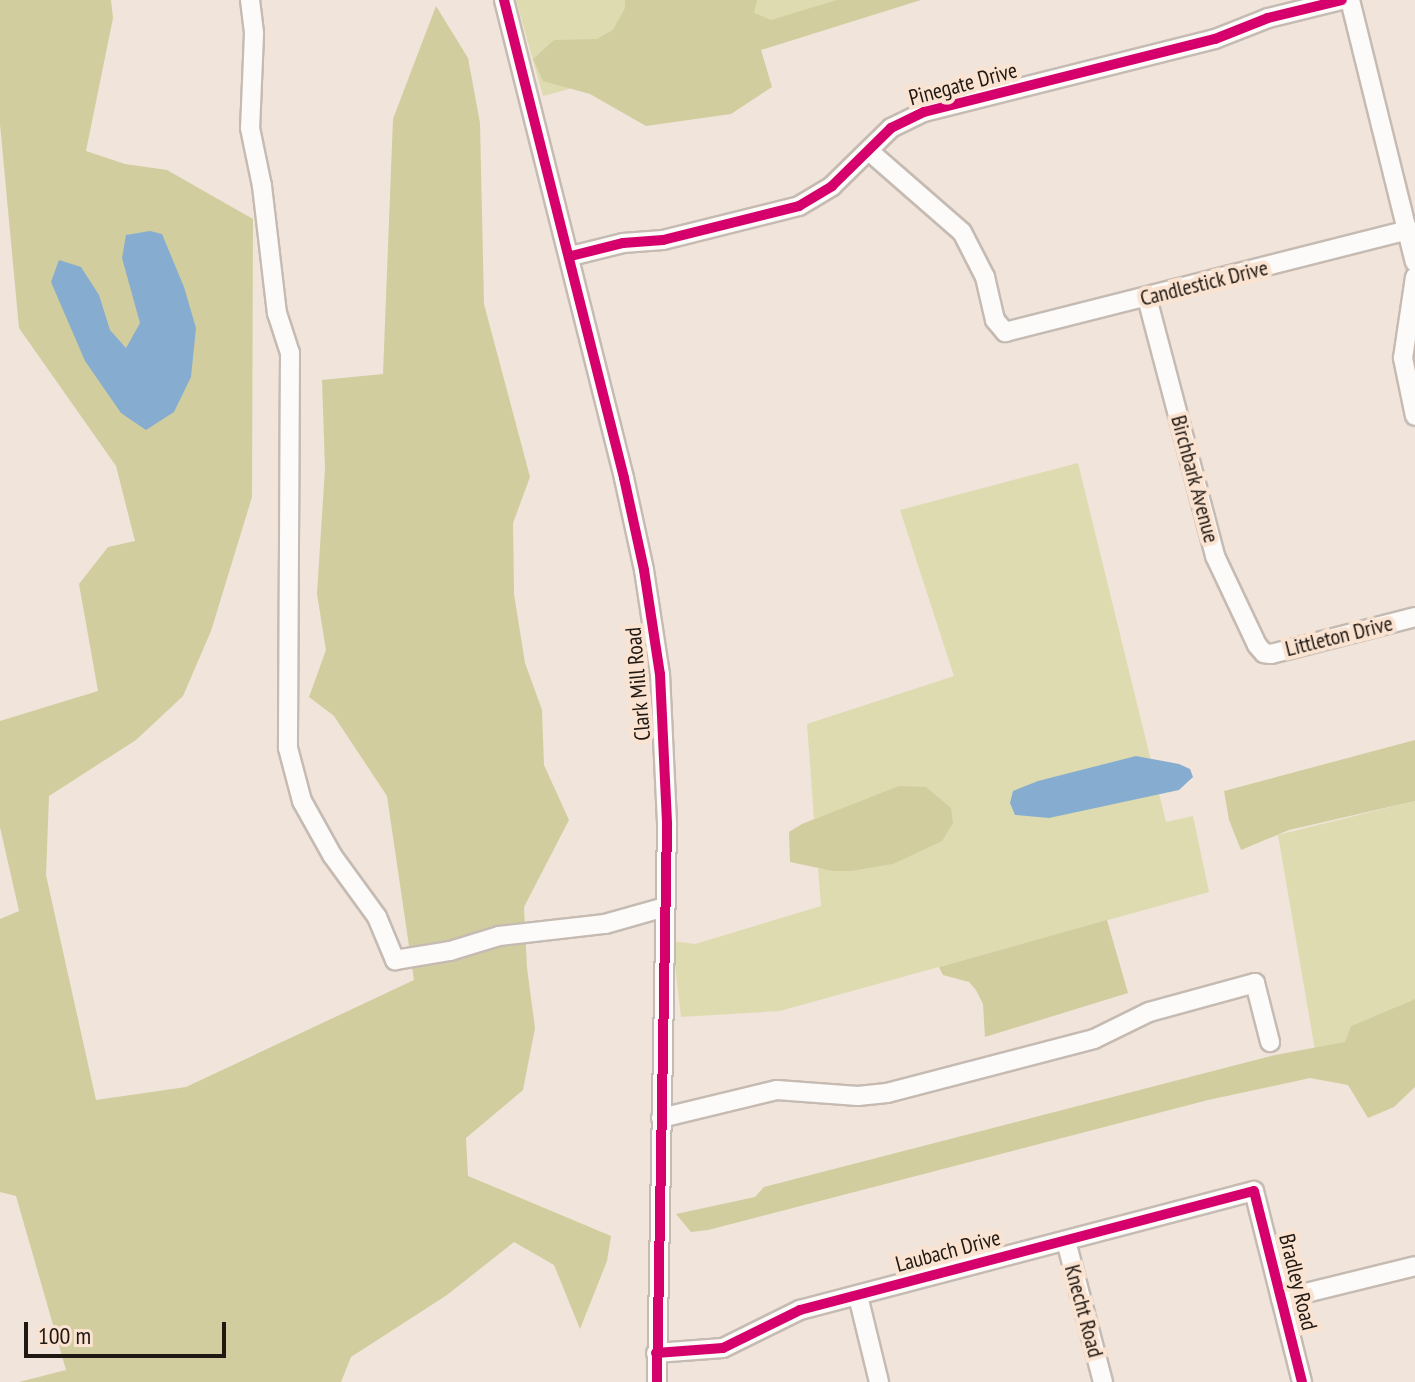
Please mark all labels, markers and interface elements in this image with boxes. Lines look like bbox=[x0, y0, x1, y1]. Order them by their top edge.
street label: Pinegate Drive bbox=[906, 57, 1020, 111]
street label: Candlestick Drive bbox=[1137, 254, 1271, 312]
street label: Birchbark Avenue bbox=[1165, 412, 1225, 546]
street label: Littleton Drive bbox=[1282, 610, 1396, 662]
street label: Clark Mill Road bbox=[620, 626, 656, 742]
street label: Laubach Drive bbox=[893, 1224, 1003, 1278]
street label: Bradley Road bbox=[1273, 1231, 1323, 1333]
street label: Knecht Road bbox=[1059, 1262, 1109, 1360]
scale bar bbox=[28, 1306, 230, 1356]
text: 100 m bbox=[38, 1320, 91, 1351]

